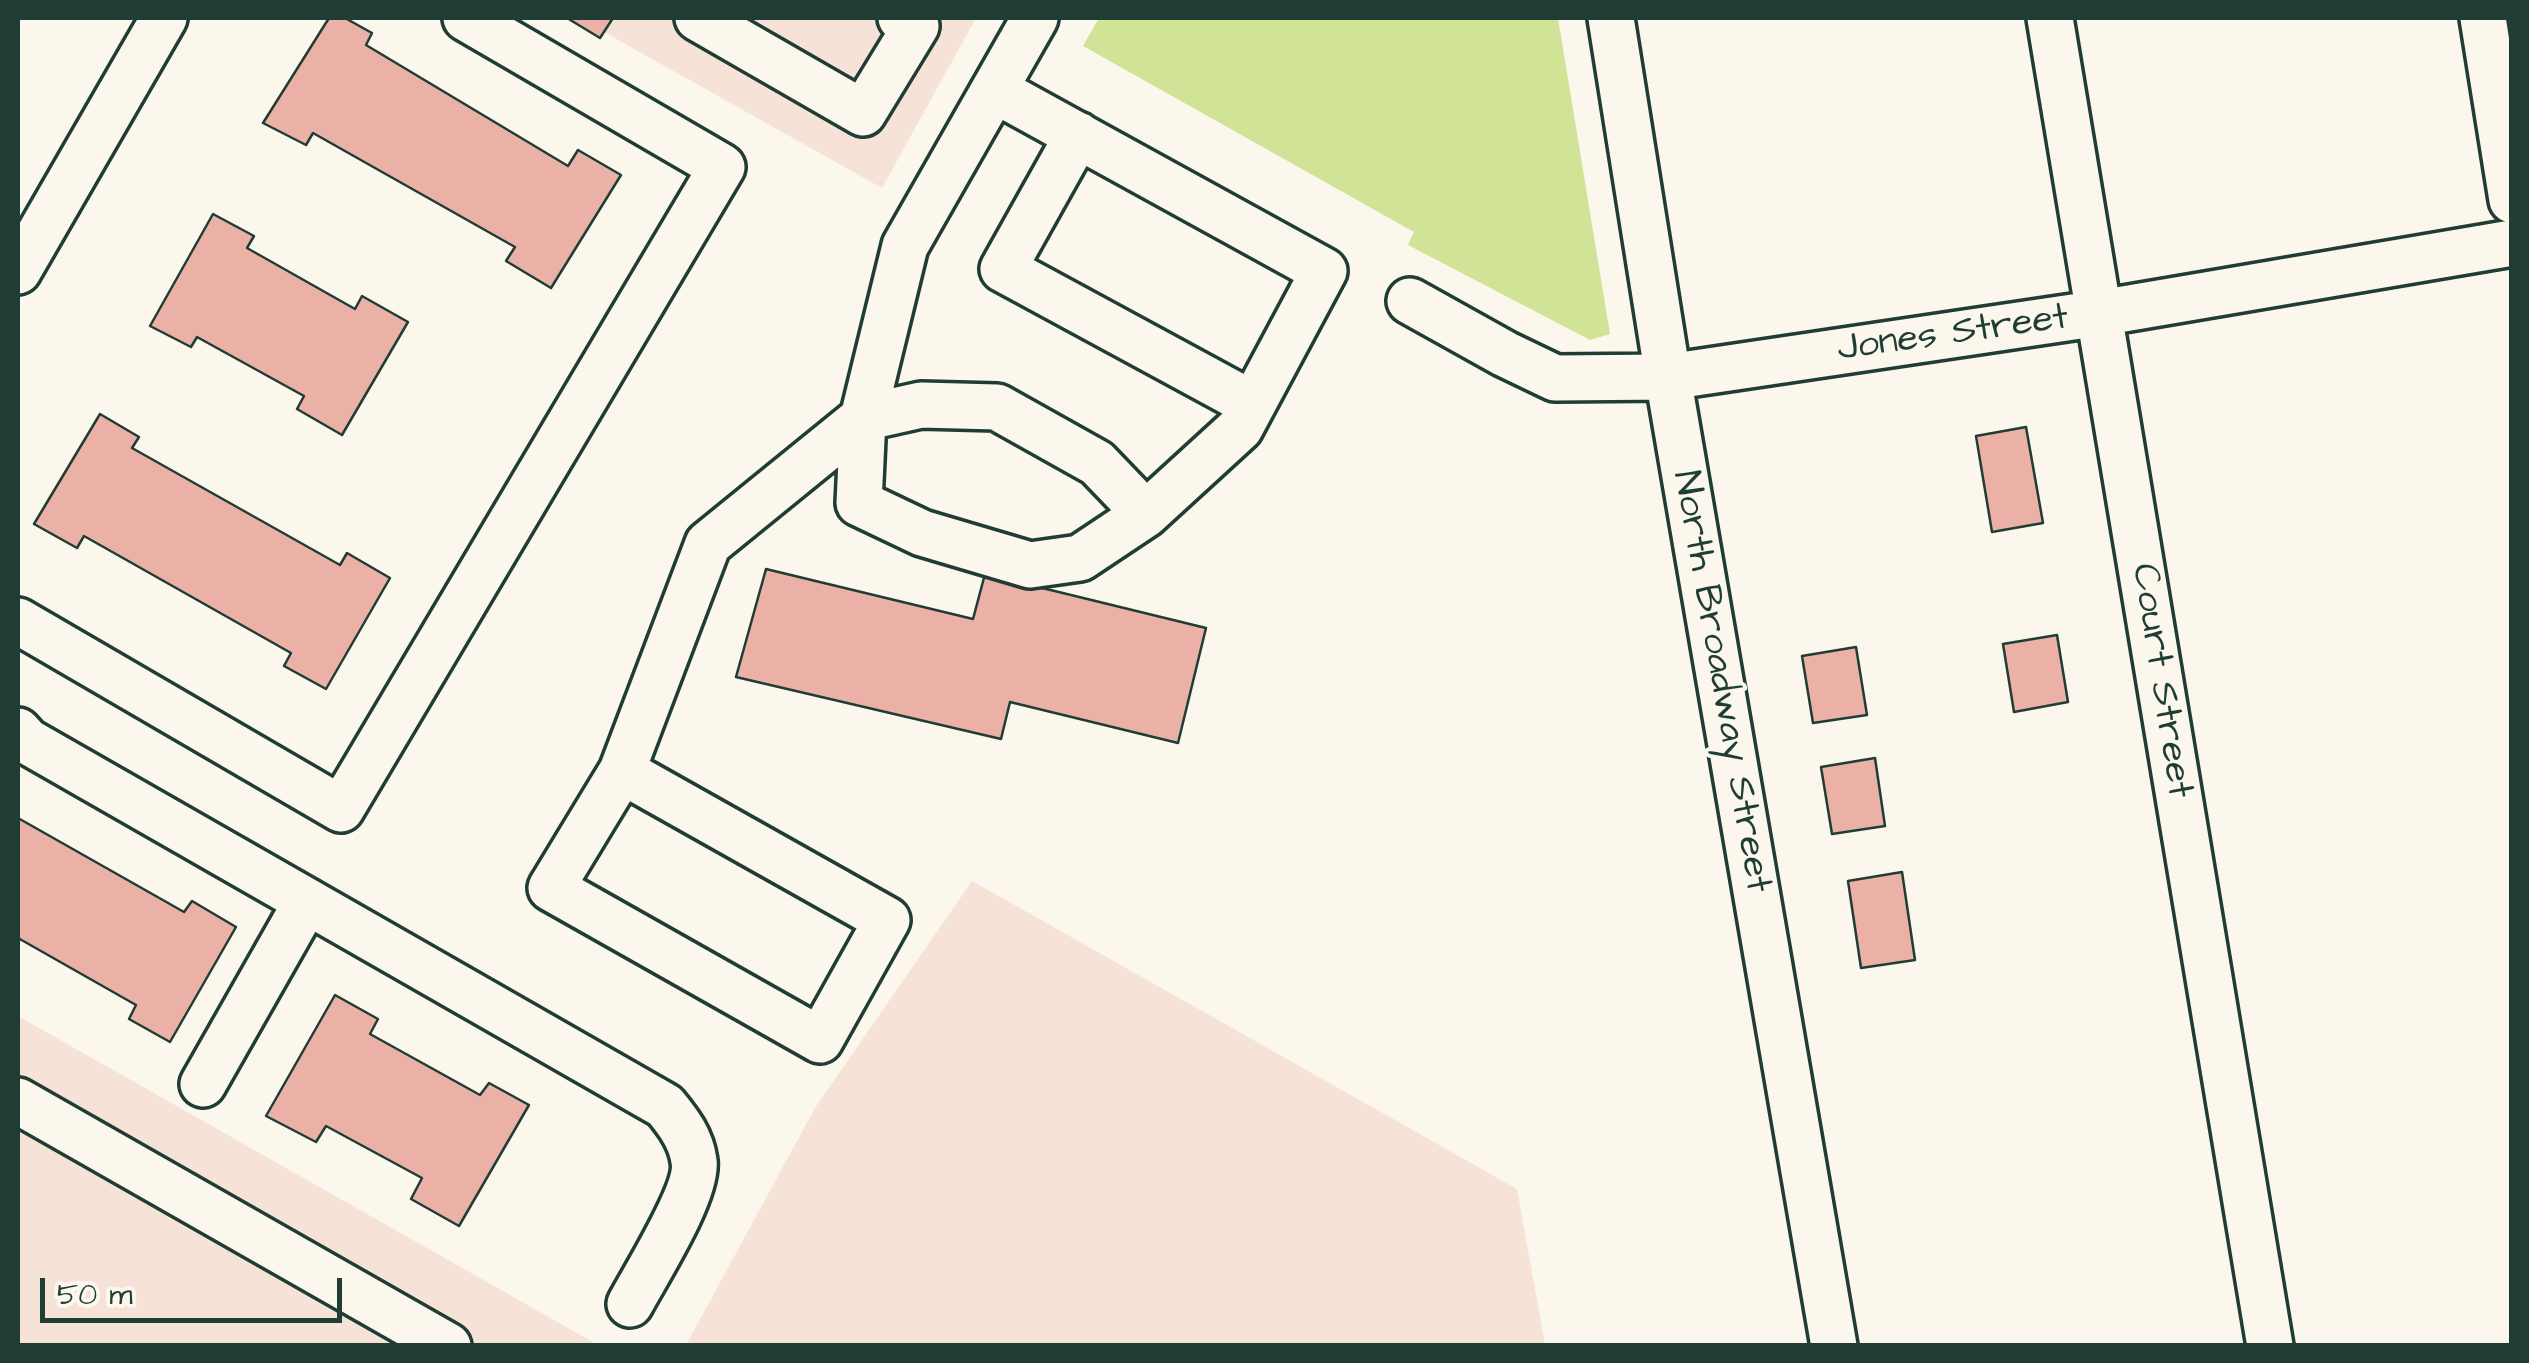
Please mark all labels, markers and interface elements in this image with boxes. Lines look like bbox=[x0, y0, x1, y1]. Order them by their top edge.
street label: Jones Street bbox=[1835, 296, 2071, 374]
street label: North Broadway Street bbox=[1660, 468, 1780, 896]
street label: Court Street bbox=[2119, 561, 2201, 801]
scale bar bbox=[45, 1258, 348, 1320]
text: 50 m bbox=[57, 1274, 133, 1316]

